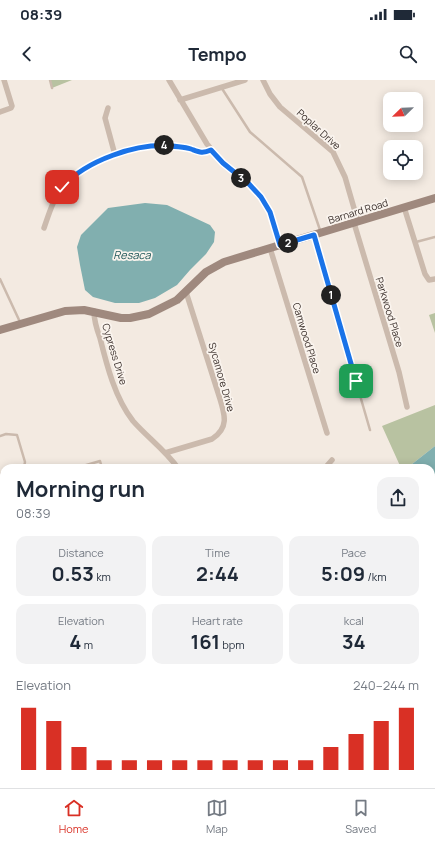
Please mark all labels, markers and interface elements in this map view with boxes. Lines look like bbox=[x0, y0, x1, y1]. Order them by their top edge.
text: 08:39 bbox=[20, 4, 62, 25]
text: Tempo bbox=[188, 42, 247, 66]
icon: back bbox=[16, 43, 38, 65]
icon: search bbox=[397, 43, 419, 65]
north arrow bbox=[383, 92, 423, 132]
map controls bbox=[383, 92, 423, 180]
street label: Poplar Drive bbox=[294, 105, 344, 153]
pin: 4 bbox=[154, 135, 174, 155]
text: 4 bbox=[161, 137, 167, 152]
button: locate bbox=[383, 140, 423, 180]
pin: 3 bbox=[231, 168, 251, 188]
pin bbox=[45, 170, 79, 204]
text: 3 bbox=[238, 170, 244, 185]
icon: check bbox=[51, 176, 73, 198]
street label: Barnard Road bbox=[326, 195, 390, 227]
pin: 2 bbox=[278, 233, 298, 253]
text: 2 bbox=[285, 235, 291, 250]
water label: Resaca bbox=[113, 247, 152, 262]
street label: Parkwood Place bbox=[373, 275, 407, 349]
pin: 1 bbox=[321, 285, 341, 305]
text: 1 bbox=[329, 287, 333, 302]
street label: Camwood Place bbox=[290, 301, 324, 375]
street label: Cypress Drive bbox=[99, 322, 131, 387]
street label: Sycamore Drive bbox=[205, 341, 239, 413]
pin bbox=[339, 364, 373, 398]
icon: arrive bbox=[345, 370, 367, 392]
text: Morning run bbox=[16, 474, 145, 504]
button: share bbox=[377, 477, 419, 519]
text: 08:39 bbox=[16, 504, 51, 522]
text: Distance bbox=[59, 545, 104, 560]
text: Time bbox=[205, 545, 230, 560]
text: Pace bbox=[341, 545, 366, 560]
text: 0.53 bbox=[51, 560, 94, 587]
text: 2:44 bbox=[196, 560, 239, 587]
text: 5:09 bbox=[321, 560, 365, 587]
text: km bbox=[94, 569, 111, 584]
text: /km bbox=[365, 569, 387, 584]
text: Elevation bbox=[58, 613, 104, 628]
text: Heart rate bbox=[192, 613, 243, 628]
text: kcal bbox=[344, 613, 364, 628]
text: 4 bbox=[69, 628, 81, 655]
text: 161 bbox=[190, 628, 220, 655]
text: 34 bbox=[342, 628, 366, 655]
text: m bbox=[81, 637, 93, 652]
text: bpm bbox=[220, 637, 245, 652]
text: Elevation bbox=[16, 676, 71, 694]
text: 240–244 m bbox=[353, 676, 419, 694]
tab: Home bbox=[59, 797, 88, 836]
tab: Map bbox=[206, 797, 228, 836]
tab: Saved bbox=[345, 797, 376, 836]

